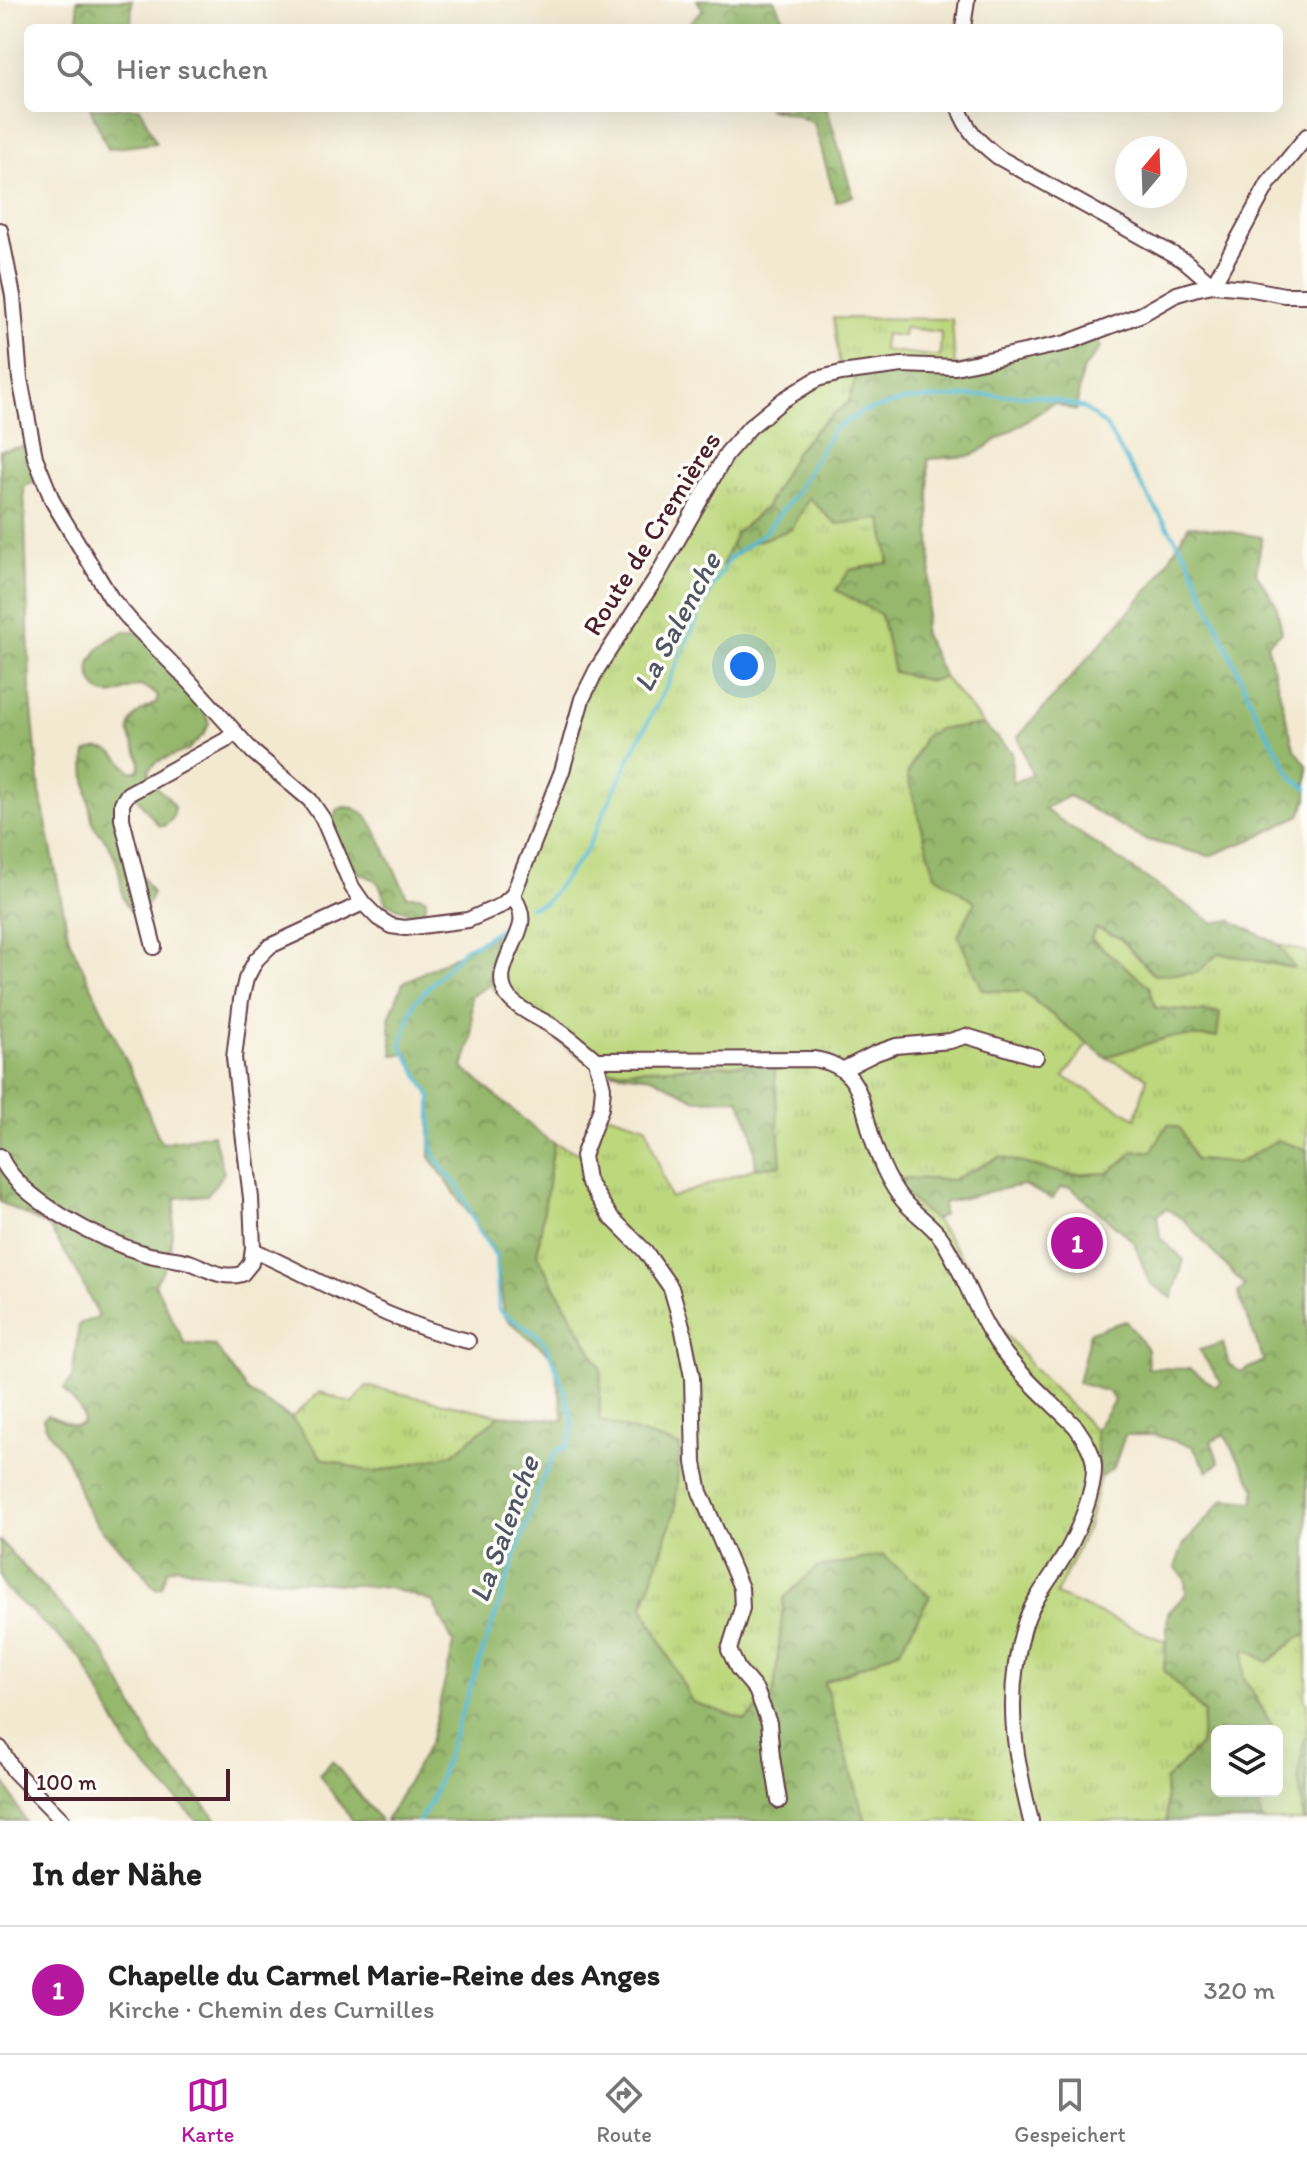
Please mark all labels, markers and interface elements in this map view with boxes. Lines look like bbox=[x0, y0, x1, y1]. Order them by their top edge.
search box bbox=[24, 24, 1283, 112]
icon: search bbox=[52, 46, 96, 90]
text: Hier suchen bbox=[116, 50, 268, 87]
north arrow bbox=[1115, 136, 1187, 208]
street label: Route de Cremières bbox=[575, 425, 727, 641]
water label: La Salenche bbox=[624, 544, 730, 698]
your location bbox=[724, 646, 764, 686]
pin: 1 bbox=[1051, 1213, 1103, 1273]
water label: La Salenche bbox=[460, 1449, 548, 1607]
map controls bbox=[1211, 1725, 1283, 1797]
button: layers bbox=[1211, 1725, 1283, 1797]
scale bar bbox=[24, 1765, 230, 1801]
text: 100 m bbox=[36, 1769, 97, 1796]
text: In der Nähe bbox=[32, 1853, 202, 1894]
text: Chapelle du Carmel Marie-Reine des Anges bbox=[108, 1956, 660, 1993]
text: 1 bbox=[52, 1974, 64, 2006]
text: 320 m bbox=[1203, 1974, 1275, 2006]
text: Kirche · Chemin des Curnilles bbox=[108, 1993, 434, 2025]
tab: Karte bbox=[181, 2073, 234, 2148]
tab: Route bbox=[597, 2073, 652, 2148]
tab: Gespeichert bbox=[1014, 2073, 1126, 2148]

